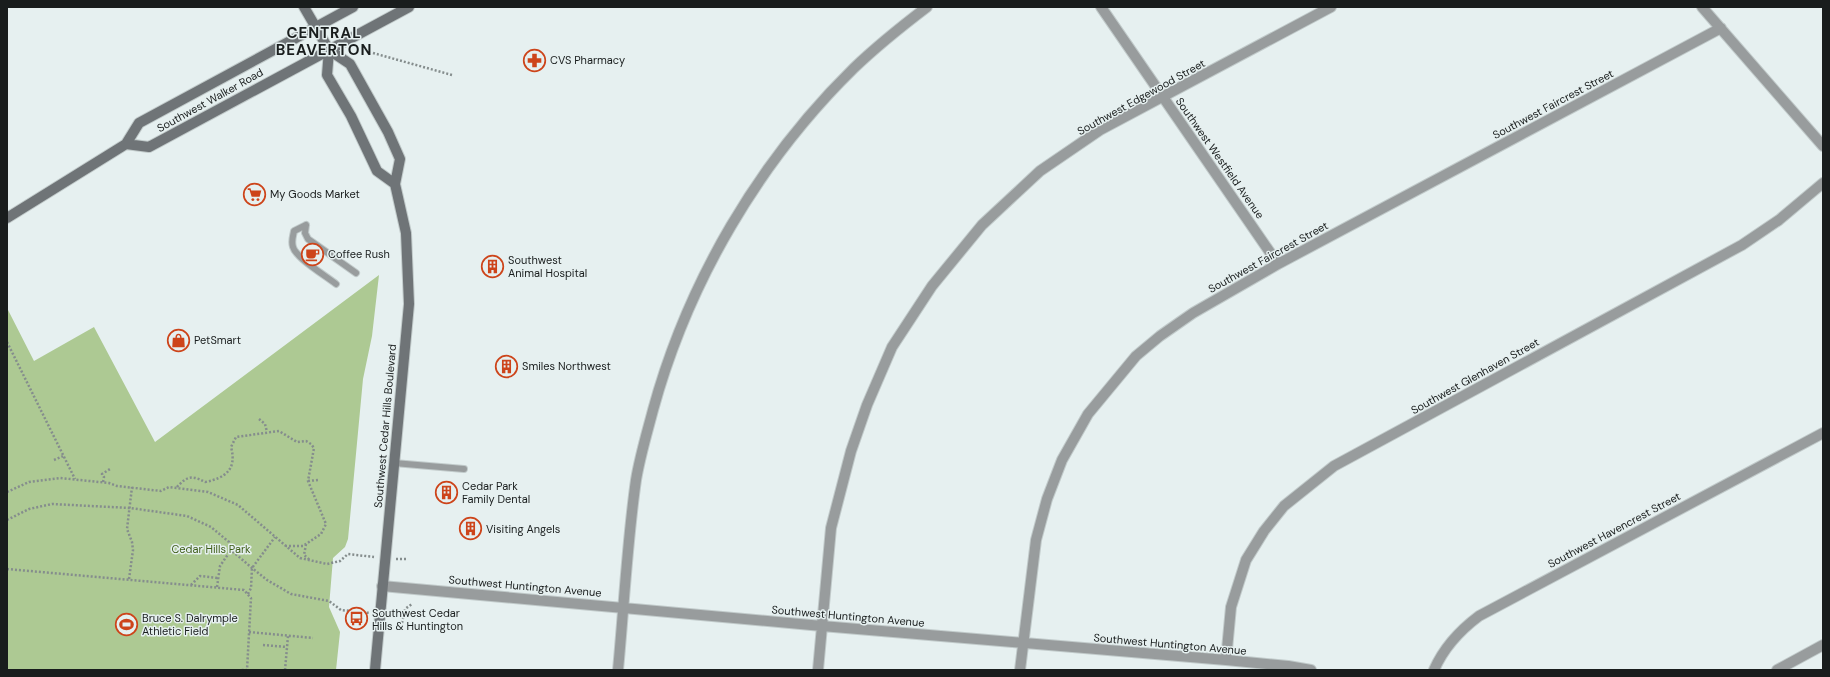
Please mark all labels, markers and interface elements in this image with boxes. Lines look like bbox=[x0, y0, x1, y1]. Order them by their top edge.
district label: CENTRAL BEAVERTON bbox=[276, 23, 372, 60]
pharmacy icon: CVS Pharmacy bbox=[522, 47, 548, 73]
place label: CVS Pharmacy bbox=[550, 53, 625, 67]
street label: Southwest Edgewood Street bbox=[1075, 56, 1207, 138]
street label: Southwest Walker Road bbox=[154, 65, 266, 135]
street label: Southwest Faircrest Street bbox=[1490, 66, 1616, 142]
street label: Southwest Westfield Avenue bbox=[1173, 95, 1267, 221]
supermarket icon: My Goods Market bbox=[242, 181, 268, 207]
place label: My Goods Market bbox=[270, 187, 360, 201]
street label: Southwest Faircrest Street bbox=[1206, 218, 1330, 296]
cafe icon: Coffee Rush bbox=[299, 241, 325, 267]
place label: Coffee Rush bbox=[328, 247, 390, 261]
building icon: Southwest Animal Hospital bbox=[480, 253, 506, 279]
place label: Southwest Animal Hospital bbox=[508, 253, 587, 280]
shop icon: PetSmart bbox=[166, 327, 192, 353]
place label: PetSmart bbox=[194, 333, 241, 347]
street label: Southwest Glenhaven Street bbox=[1408, 335, 1542, 417]
street label: Southwest Cedar Hills Boulevard bbox=[371, 343, 399, 509]
building icon: Smiles Northwest bbox=[494, 353, 520, 379]
place label: Smiles Northwest bbox=[522, 359, 611, 373]
building icon: Cedar Park Family Dental bbox=[433, 479, 459, 505]
place label: Cedar Park Family Dental bbox=[462, 479, 530, 506]
street label: Southwest Havencrest Street bbox=[1545, 489, 1683, 571]
building icon: Visiting Angels bbox=[458, 516, 484, 542]
place label: Visiting Angels bbox=[486, 522, 560, 536]
park label: Cedar Hills Park bbox=[171, 542, 251, 556]
street label: Southwest Huntington Avenue bbox=[448, 572, 602, 600]
street label: Southwest Huntington Avenue bbox=[771, 602, 925, 630]
bus stop icon: Southwest Cedar Hills & Huntington bbox=[343, 606, 369, 632]
place label: Southwest Cedar Hills & Huntington bbox=[372, 606, 463, 633]
sports icon: Bruce S. DaIrymple Athletic Field bbox=[113, 611, 139, 637]
place label: Bruce S. DaIrymple Athletic Field bbox=[142, 611, 238, 638]
street label: Southwest Huntington Avenue bbox=[1093, 630, 1247, 658]

